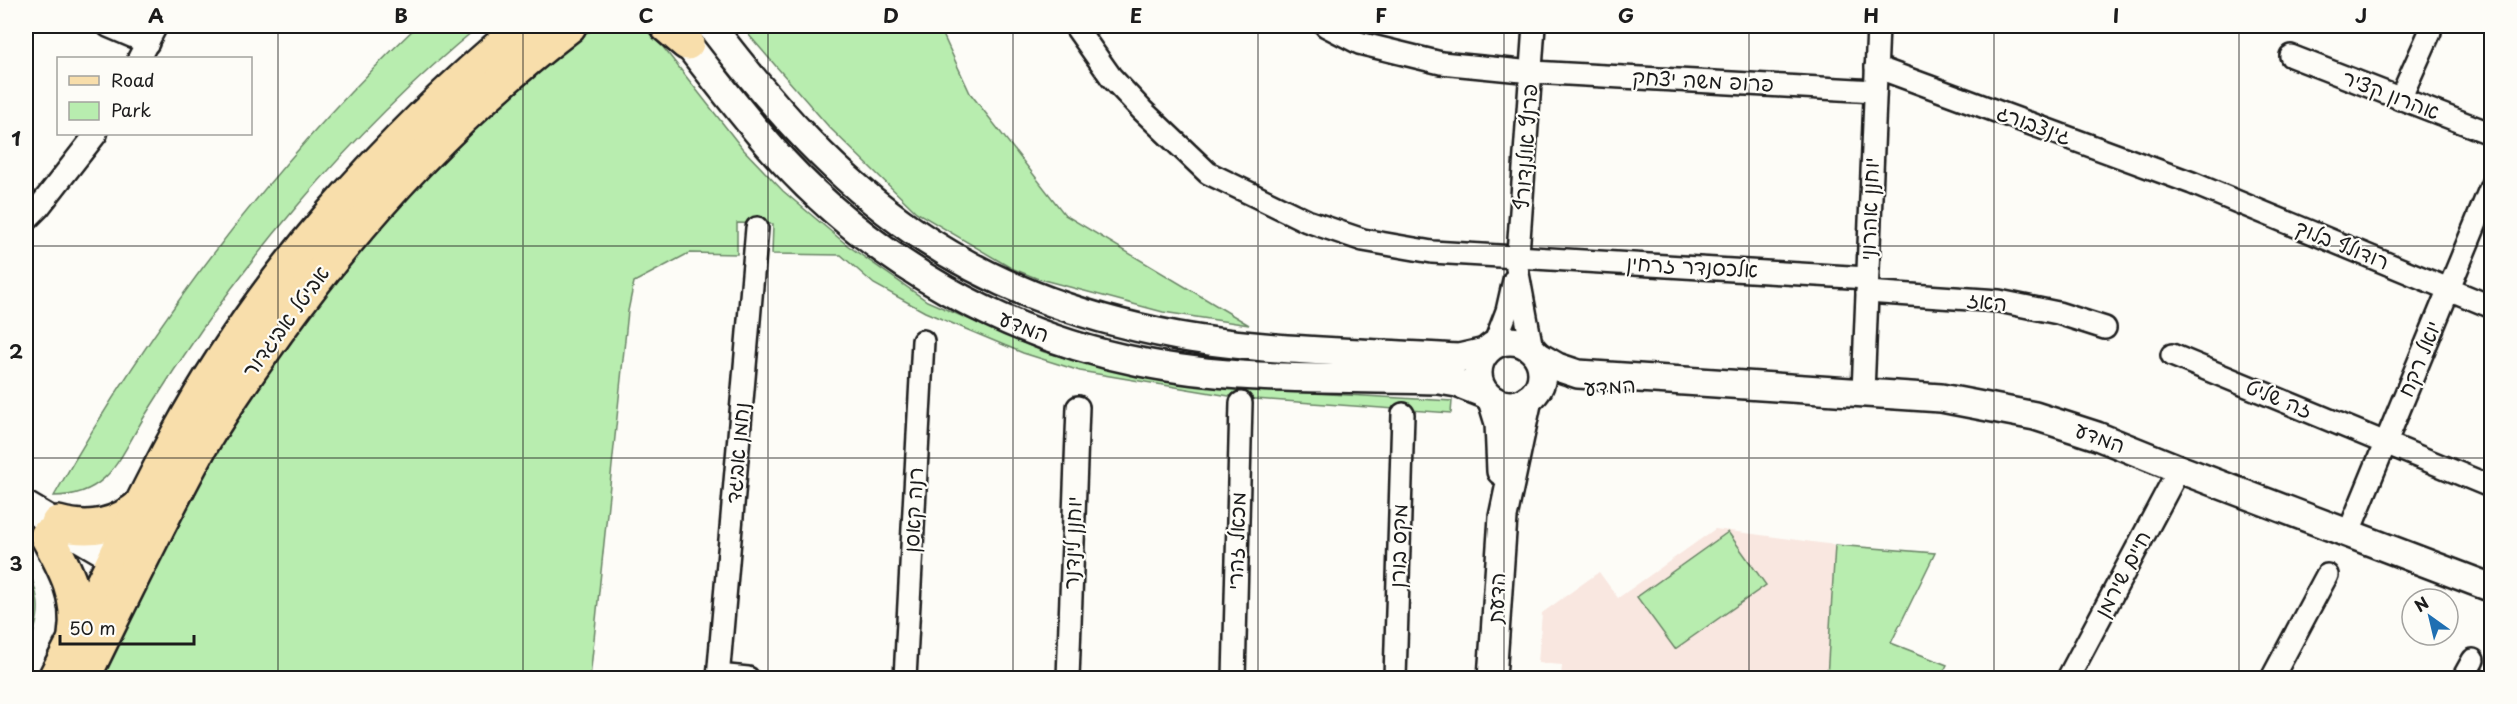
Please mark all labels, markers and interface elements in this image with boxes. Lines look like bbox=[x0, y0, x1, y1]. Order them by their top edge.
text: A bbox=[148, 0, 164, 30]
text: B bbox=[394, 0, 408, 30]
text: C bbox=[638, 0, 654, 30]
text: D bbox=[883, 0, 899, 30]
text: E bbox=[1130, 0, 1142, 30]
text: F bbox=[1375, 0, 1387, 30]
text: G bbox=[1618, 0, 1634, 30]
text: H bbox=[1863, 0, 1879, 30]
text: I bbox=[2113, 0, 2119, 30]
text: J bbox=[2355, 0, 2367, 30]
legend bbox=[57, 57, 252, 135]
street label: פרופ משה יצחק bbox=[1631, 59, 1775, 99]
street label: אהרון קציר bbox=[2338, 60, 2445, 126]
text: Road bbox=[111, 66, 155, 93]
street label: פרנץ אולנדורף bbox=[1504, 83, 1544, 211]
street label: גינצבורג bbox=[1993, 95, 2077, 151]
text: Park bbox=[111, 96, 151, 123]
text: 1 bbox=[11, 123, 21, 153]
street label: יוחנן אהרוני bbox=[1850, 157, 1886, 261]
street label: רודולף בלוך bbox=[2291, 210, 2395, 277]
street label: אלכסנדר זרחין bbox=[1625, 246, 1759, 284]
street label: אביטל אביגדור bbox=[233, 258, 336, 383]
street label: האז bbox=[1965, 282, 2009, 318]
street label: המדע bbox=[995, 301, 1054, 349]
street label: יואל רקח bbox=[2388, 315, 2448, 401]
text: 2 bbox=[9, 336, 23, 366]
street label: המדע bbox=[1583, 367, 1637, 403]
street label: זה שליט bbox=[2242, 369, 2318, 425]
street label: נחמן אביגד bbox=[716, 401, 756, 505]
street label: המדע bbox=[2071, 412, 2130, 460]
street label: רנה קאסן bbox=[894, 466, 930, 553]
street label: מכאל זהרי bbox=[1217, 491, 1253, 590]
street label: יוחנן לינדנר bbox=[1053, 496, 1089, 590]
street label: מקס בורן bbox=[1380, 503, 1414, 588]
street label: חיים שירמן bbox=[2085, 524, 2158, 622]
text: 3 bbox=[9, 548, 23, 578]
street label: הדעת bbox=[1478, 572, 1512, 625]
north arrow bbox=[2400, 587, 2460, 647]
text: N bbox=[2409, 590, 2433, 617]
scale bar bbox=[60, 608, 194, 646]
text: 50 m bbox=[69, 614, 116, 641]

